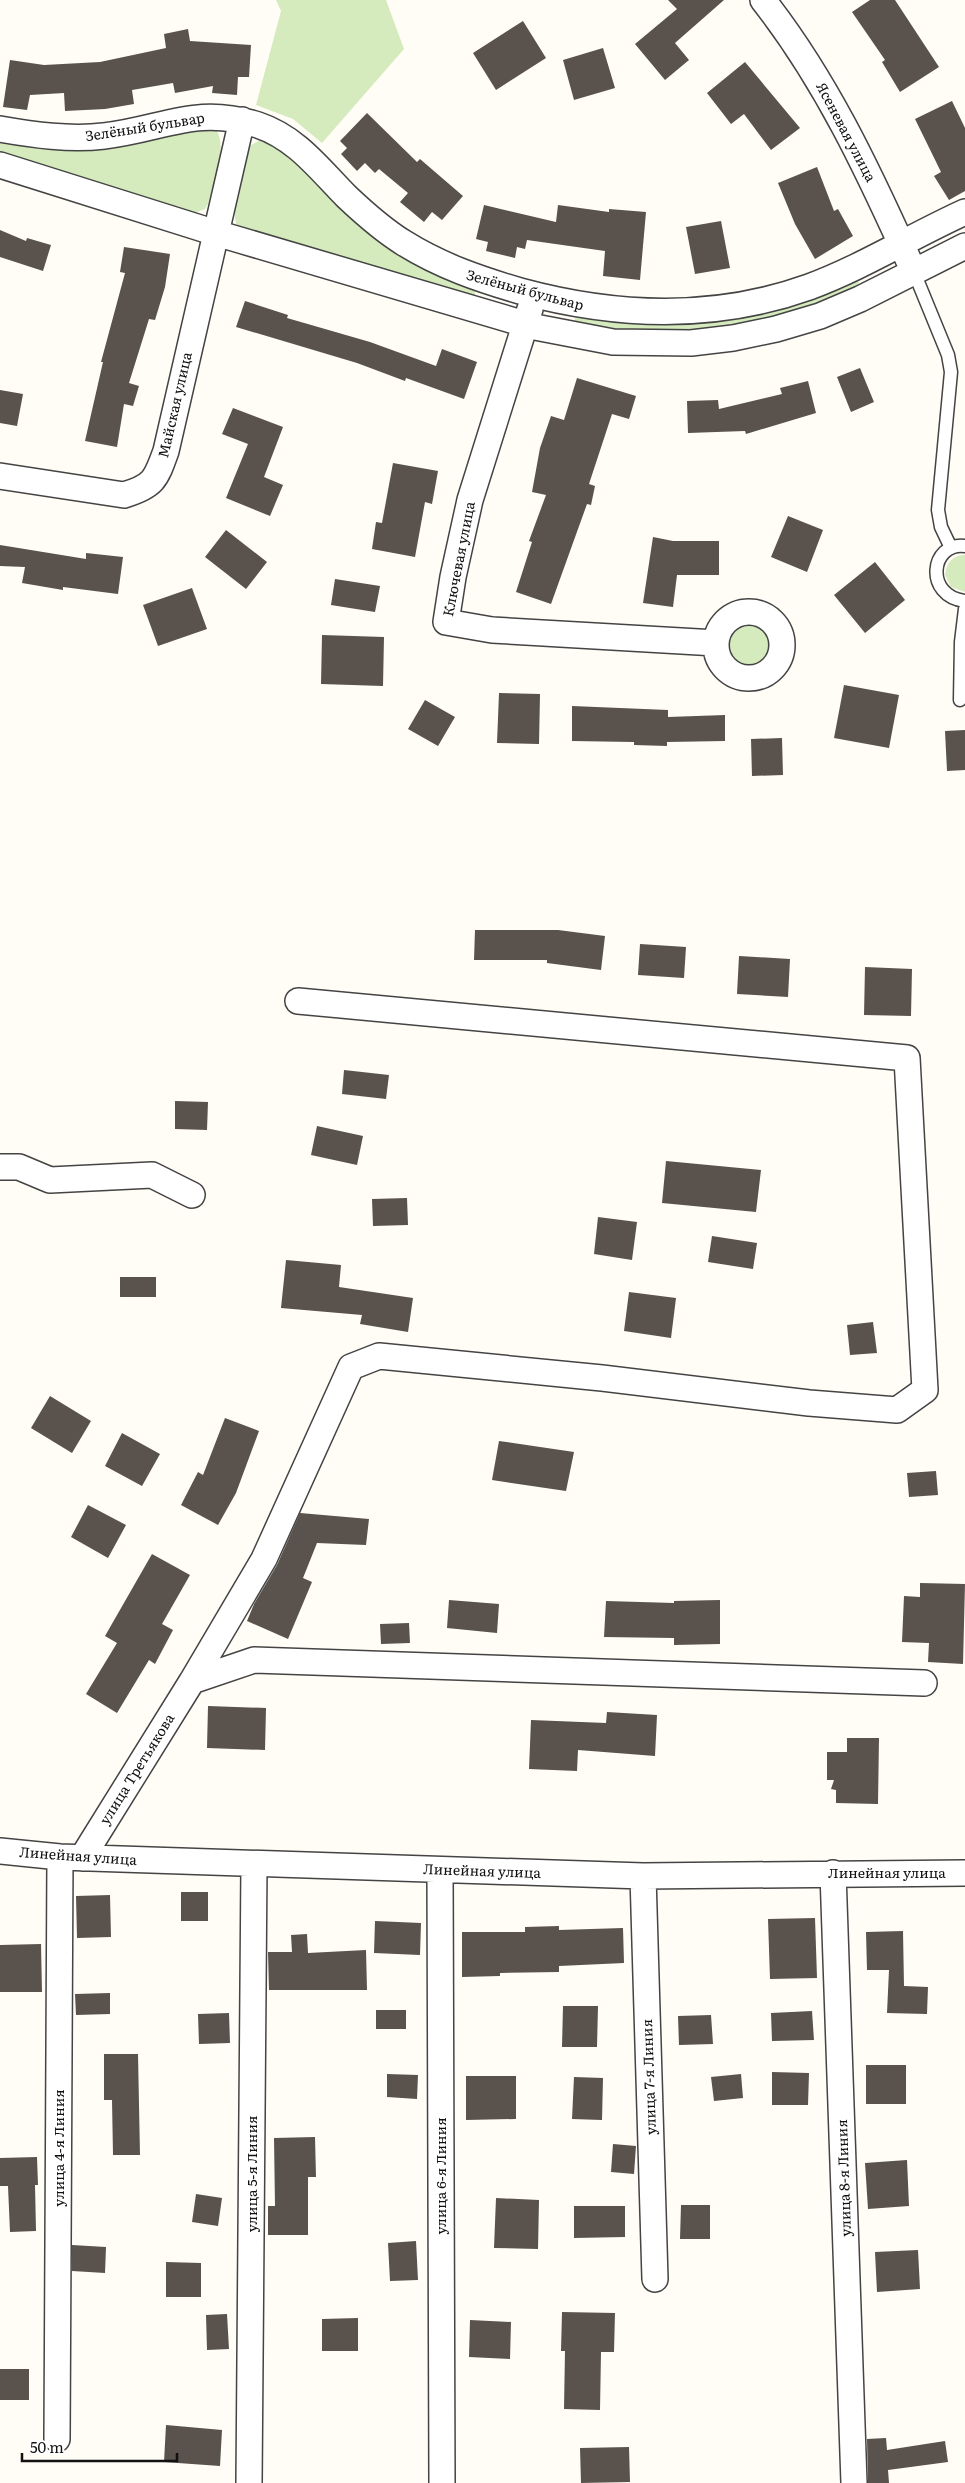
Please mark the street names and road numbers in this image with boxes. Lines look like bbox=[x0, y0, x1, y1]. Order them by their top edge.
street label: Ясеневая улица bbox=[812, 78, 882, 185]
street label: Зелёный бульвар bbox=[84, 107, 206, 145]
street label: Зелёный бульвар bbox=[464, 264, 586, 314]
street label: Майская улица bbox=[152, 349, 196, 460]
street label: Ключевая улица bbox=[437, 499, 479, 618]
street label: улица Третьякова bbox=[94, 1709, 179, 1828]
street label: Линейная улица bbox=[19, 1841, 138, 1869]
street label: Линейная улица bbox=[423, 1858, 542, 1882]
street label: Линейная улица bbox=[828, 1862, 946, 1882]
street label: улица 7-я Линия bbox=[636, 2019, 660, 2135]
street label: улица 4-я Линия bbox=[48, 2089, 68, 2207]
street label: улица 5-я Линия bbox=[241, 2116, 261, 2232]
street label: улица 6-я Линия bbox=[430, 2117, 450, 2235]
street label: улица 8-я Линия bbox=[831, 2119, 855, 2237]

